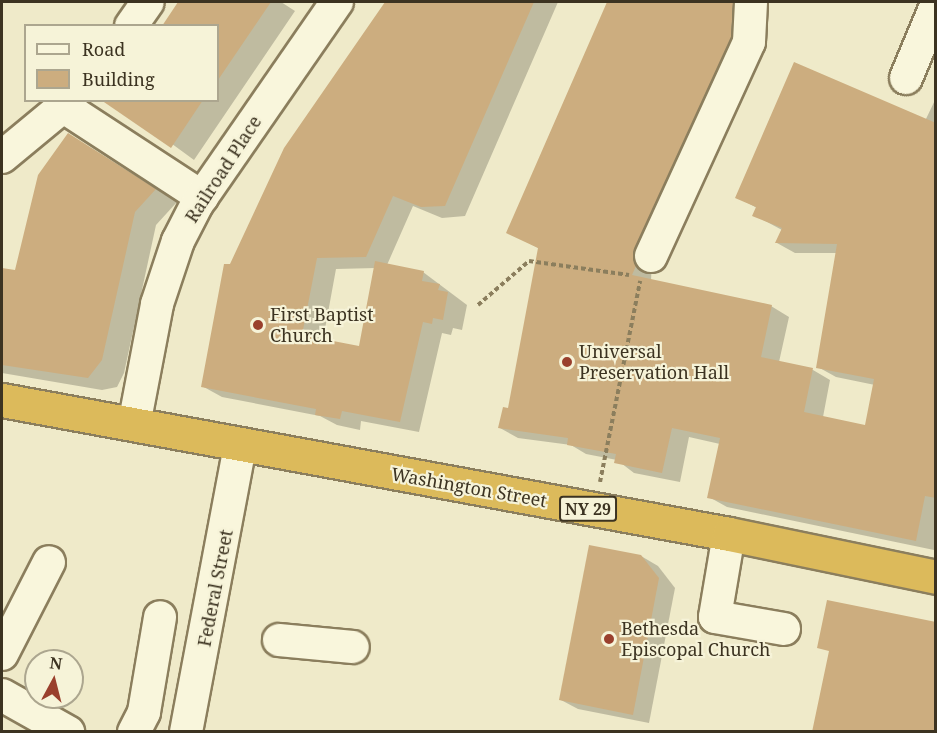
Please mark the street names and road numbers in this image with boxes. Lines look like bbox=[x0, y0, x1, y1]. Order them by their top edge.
street label: Railroad Place bbox=[180, 112, 266, 226]
street label: Washington Street bbox=[390, 463, 548, 511]
road number: NY 29 bbox=[558, 496, 618, 522]
street label: Federal Street bbox=[193, 528, 237, 648]

